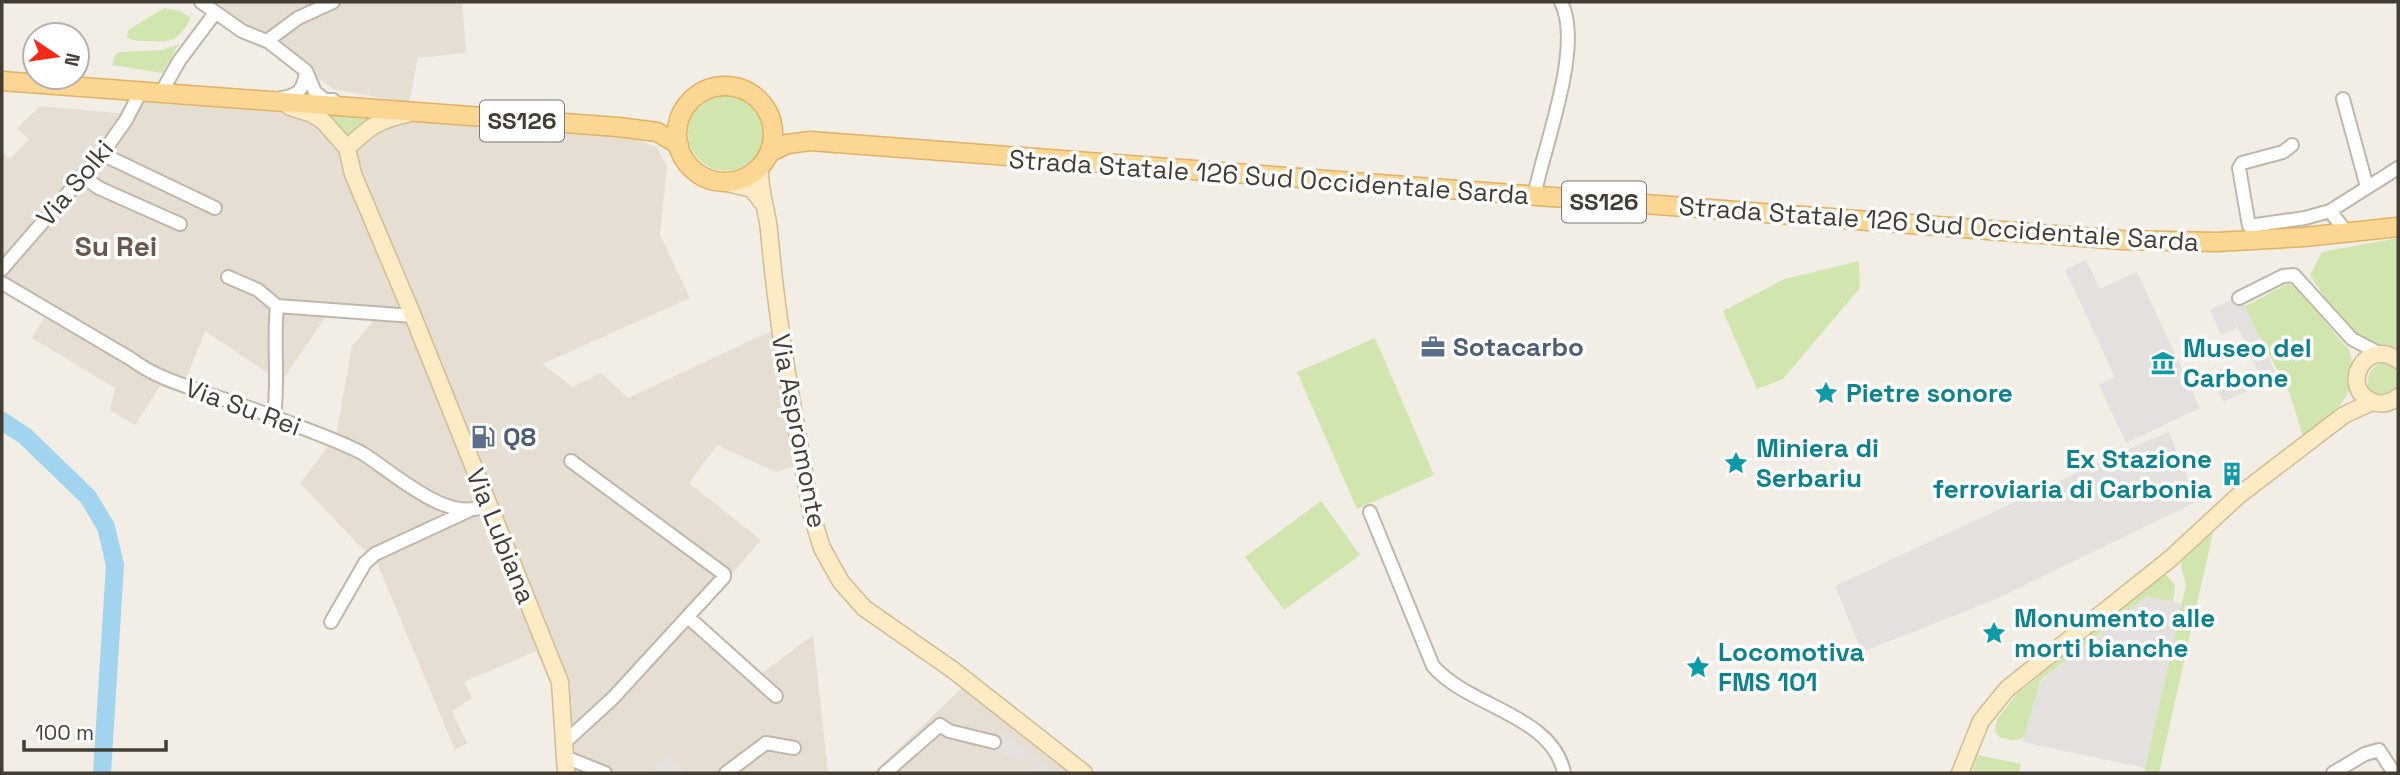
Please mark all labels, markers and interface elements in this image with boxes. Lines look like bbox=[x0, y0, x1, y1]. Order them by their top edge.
north arrow bbox=[21, 21, 91, 91]
text: N bbox=[58, 51, 86, 69]
road number: SS126 bbox=[480, 100, 564, 141]
street label: Via Solki bbox=[29, 133, 121, 233]
street label: Strada Statale 126 Sud Occidentale Sarda bbox=[1008, 142, 1530, 212]
road number: SS126 bbox=[1562, 182, 1646, 222]
street label: Strada Statale 126 Sud Occidentale Sarda bbox=[1678, 189, 2200, 259]
district label: Su Rei bbox=[75, 228, 157, 264]
place label: Sotacarbo bbox=[1453, 330, 1584, 364]
street label: Via Aspromonte bbox=[764, 331, 834, 531]
place label: Museo del Carbone bbox=[2183, 331, 2312, 395]
office icon: Sotacarbo bbox=[1419, 333, 1447, 361]
museum icon: Museo del Carbone bbox=[2149, 349, 2177, 377]
street label: Via Su Rei bbox=[180, 370, 306, 444]
place label: Pietre sonore bbox=[1846, 376, 2013, 410]
place icon: Pietre sonore bbox=[1812, 379, 1840, 407]
place label: Q8 bbox=[503, 420, 536, 454]
fuel station icon: Q8 bbox=[469, 423, 497, 451]
place label: Miniera di Serbariu bbox=[1756, 431, 1879, 495]
place label: Ex Stazione ferroviaria di Carbonia bbox=[1933, 442, 2212, 506]
place icon: Miniera di Serbariu bbox=[1722, 449, 1750, 477]
building icon: Ex Stazione ferroviaria di Carbonia bbox=[2218, 460, 2246, 488]
street label: Via Lubiana bbox=[458, 463, 544, 609]
place label: Monumento alle morti bianche bbox=[2014, 601, 2215, 665]
place icon: Monumento alle morti bianche bbox=[1980, 619, 2008, 647]
place label: Locomotiva FMS 101 bbox=[1718, 635, 1865, 699]
place icon: Locomotiva FMS 101 bbox=[1684, 653, 1712, 681]
scale bar bbox=[24, 708, 166, 752]
text: 100 m bbox=[35, 719, 94, 746]

